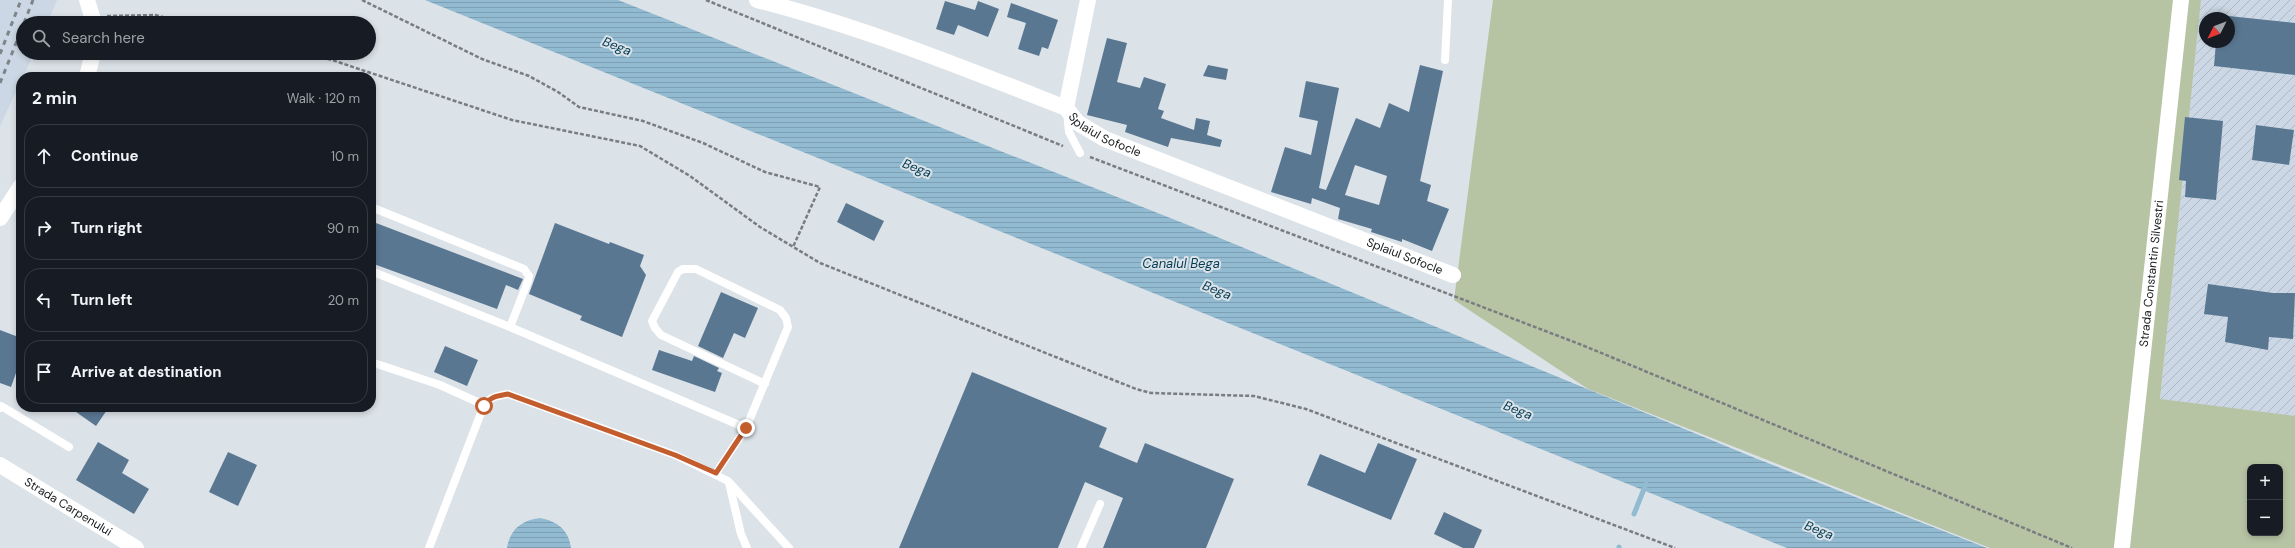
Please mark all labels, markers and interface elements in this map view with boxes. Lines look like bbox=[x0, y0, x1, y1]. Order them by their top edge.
north arrow bbox=[2199, 12, 2235, 48]
search box bbox=[16, 16, 376, 60]
icon: search bbox=[30, 27, 52, 49]
text: Search here bbox=[62, 28, 145, 48]
water label: Bega bbox=[600, 33, 634, 59]
text: 2 min bbox=[32, 87, 77, 109]
text: Walk · 120 m bbox=[287, 90, 360, 107]
street label: Splaiul Sofocle bbox=[1065, 109, 1144, 160]
icon: ahead bbox=[33, 145, 55, 167]
text: Continue bbox=[71, 146, 139, 166]
text: 10 m bbox=[331, 148, 359, 165]
water label: Bega bbox=[900, 155, 934, 181]
street label: Strada Constantin Silvestri bbox=[2136, 199, 2167, 348]
icon: right bbox=[33, 217, 55, 239]
text: Turn right bbox=[71, 218, 142, 238]
text: 90 m bbox=[327, 220, 359, 237]
street label: Splaiul Sofocle bbox=[1364, 234, 1445, 278]
water label: Canalul Bega bbox=[1142, 255, 1220, 272]
water label: Bega bbox=[1200, 277, 1234, 303]
icon: left bbox=[33, 289, 55, 311]
text: Turn left bbox=[71, 290, 132, 310]
text: 20 m bbox=[328, 292, 359, 309]
icon: arrive bbox=[33, 361, 55, 383]
text: Arrive at destination bbox=[71, 362, 222, 382]
route start bbox=[475, 397, 493, 415]
water label: Bega bbox=[1501, 397, 1535, 423]
route end bbox=[737, 419, 755, 437]
map controls bbox=[2247, 464, 2283, 536]
button: + bbox=[2247, 464, 2283, 500]
street label: Strada Carpenului bbox=[21, 474, 115, 540]
button: − bbox=[2247, 500, 2283, 536]
water label: Bega bbox=[1802, 517, 1836, 543]

